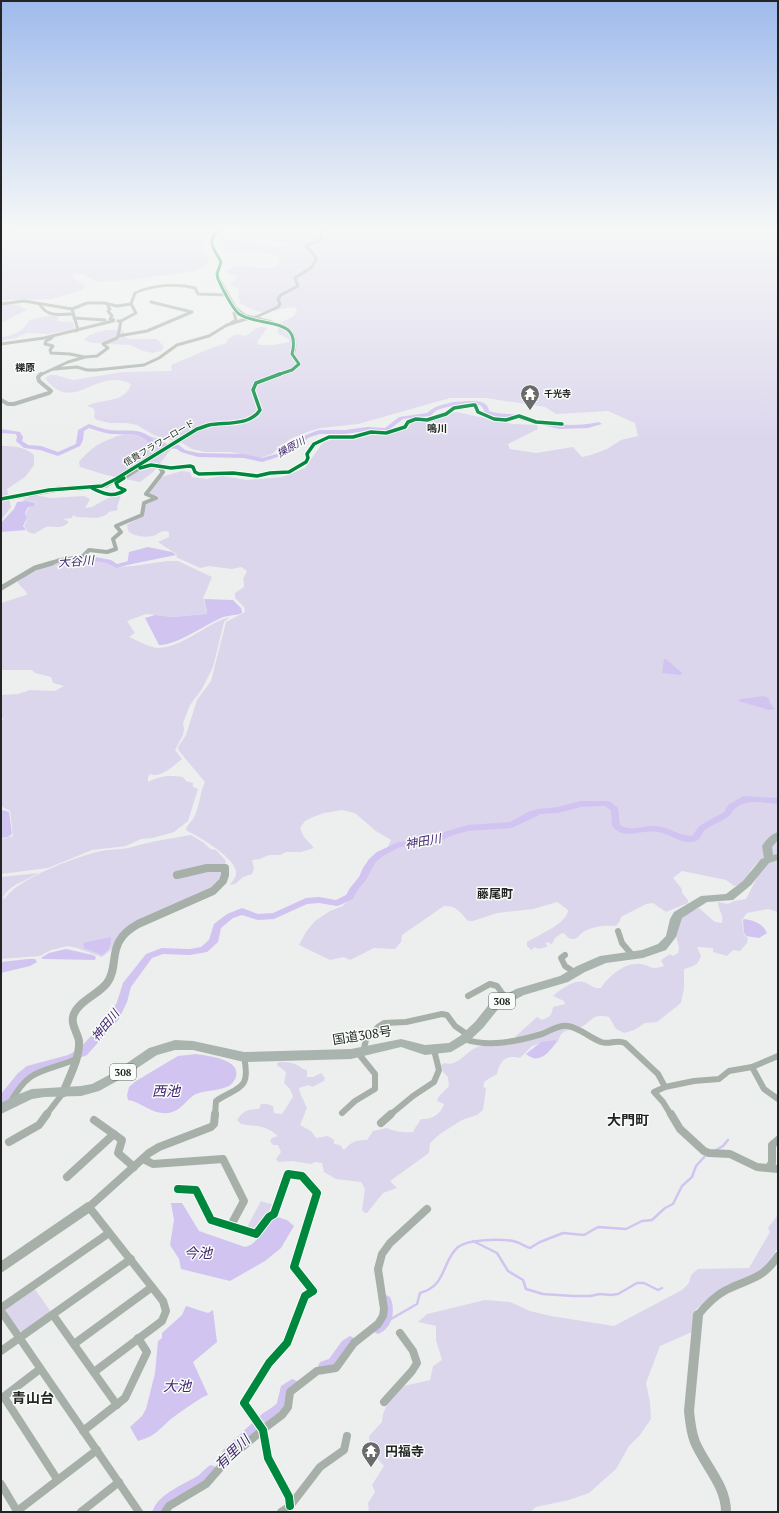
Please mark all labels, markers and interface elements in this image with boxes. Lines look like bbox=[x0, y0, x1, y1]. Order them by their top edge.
district label: 櫟原 bbox=[15, 361, 35, 374]
temple icon: 千光寺 bbox=[519, 383, 541, 411]
place label: 千光寺 bbox=[544, 388, 571, 400]
street label: 信貴フラワーロード bbox=[120, 417, 197, 470]
district label: 鳴川 bbox=[427, 422, 447, 435]
water label: 擽原川 bbox=[275, 434, 308, 460]
water label: 大谷川 bbox=[58, 552, 96, 570]
water label: 神田川 bbox=[404, 830, 444, 852]
district label: 藤尾町 bbox=[477, 886, 513, 901]
road number: 308 bbox=[489, 993, 515, 1009]
water label: 神田川 bbox=[88, 1005, 123, 1044]
street label: 国道308号 bbox=[331, 1021, 393, 1049]
road number: 308 bbox=[110, 1064, 136, 1080]
water label: 西池 bbox=[152, 1081, 182, 1100]
district label: 大門町 bbox=[607, 1110, 649, 1129]
water label: 今池 bbox=[184, 1243, 214, 1262]
water label: 大池 bbox=[163, 1376, 193, 1395]
district label: 青山台 bbox=[12, 1388, 54, 1407]
water label: 有里川 bbox=[210, 1429, 255, 1473]
temple icon: 円福寺 bbox=[360, 1440, 382, 1468]
place label: 円福寺 bbox=[385, 1442, 424, 1460]

